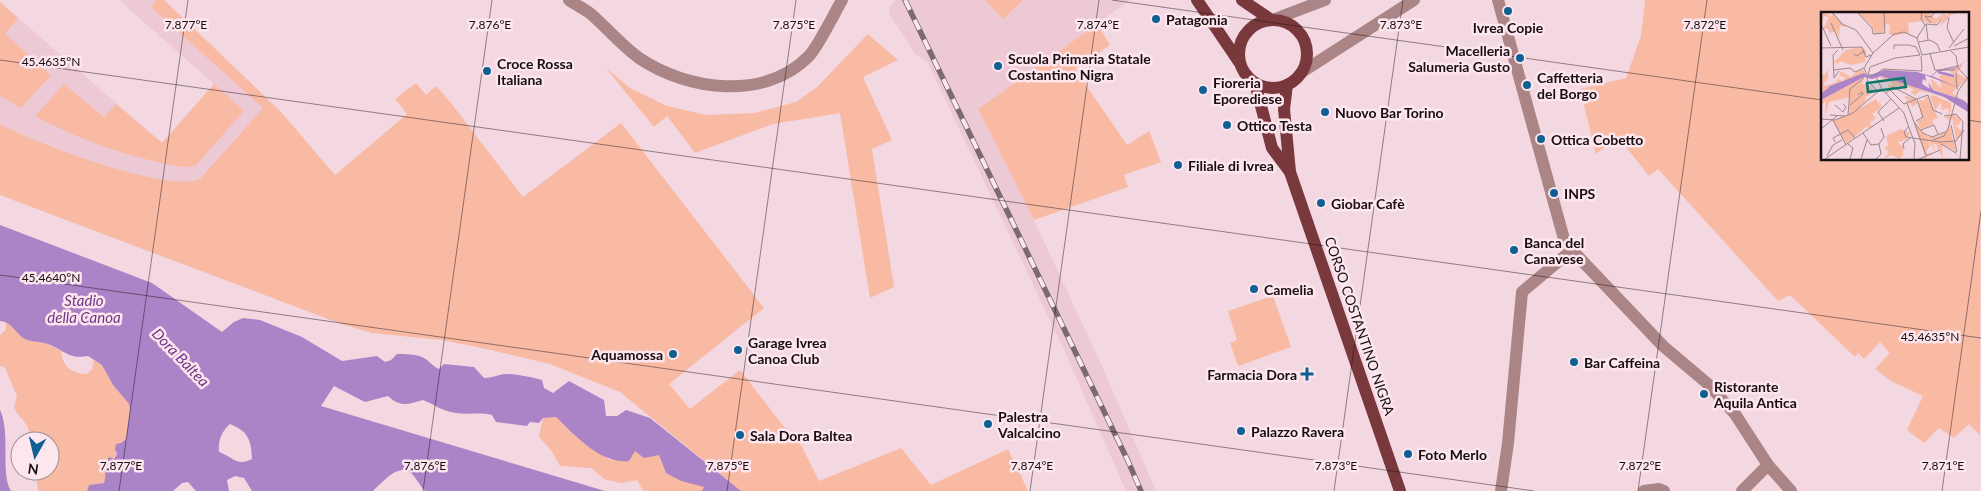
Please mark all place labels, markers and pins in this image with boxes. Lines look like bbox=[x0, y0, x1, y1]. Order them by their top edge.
marker: Ivrea Copie bbox=[1502, 5, 1514, 17]
place label: Patagonia bbox=[1166, 11, 1228, 28]
marker: Patagonia bbox=[1150, 13, 1162, 25]
place label: Ivrea Copie bbox=[1473, 19, 1544, 36]
place label: Macelleria Salumeria Gusto bbox=[1408, 42, 1510, 75]
place label: Scuola Primaria Statale Costantino Nigra bbox=[1008, 50, 1151, 83]
marker: Macelleria Salumeria Gusto bbox=[1514, 52, 1526, 64]
place label: Croce Rossa Italiana bbox=[497, 55, 573, 88]
marker: Scuola Primaria Statale Costantino Nigra bbox=[992, 60, 1004, 72]
marker: Croce Rossa Italiana bbox=[481, 65, 493, 77]
place label: Caffetteria del Borgo bbox=[1537, 69, 1603, 102]
place label: Fioreria Eporediese bbox=[1213, 74, 1283, 107]
marker: Caffetteria del Borgo bbox=[1521, 79, 1533, 91]
marker: Fioreria Eporediese bbox=[1197, 84, 1209, 96]
place label: Nuovo Bar Torino bbox=[1335, 104, 1444, 121]
marker: Nuovo Bar Torino bbox=[1319, 106, 1331, 118]
place label: Ottico Testa bbox=[1237, 117, 1312, 134]
marker: Ottico Testa bbox=[1221, 119, 1233, 131]
place label: Ottica Cobetto bbox=[1551, 131, 1643, 148]
marker: Ottica Cobetto bbox=[1535, 133, 1547, 145]
place label: Filiale di Ivrea bbox=[1188, 157, 1274, 174]
marker: Filiale di Ivrea bbox=[1172, 159, 1184, 171]
place label: INPS bbox=[1564, 185, 1596, 202]
marker: INPS bbox=[1548, 187, 1560, 199]
place label: Giobar Cafè bbox=[1331, 195, 1405, 212]
marker: Giobar Cafè bbox=[1315, 197, 1327, 209]
place label: Banca del Canavese bbox=[1524, 234, 1584, 267]
marker: Banca del Canavese bbox=[1508, 244, 1520, 256]
place label: Camelia bbox=[1264, 281, 1314, 298]
marker: Camelia bbox=[1248, 283, 1260, 295]
place label: Garage Ivrea Canoa Club bbox=[748, 334, 827, 367]
marker: Garage Ivrea Canoa Club bbox=[732, 344, 744, 356]
place label: Aquamossa bbox=[590, 346, 663, 363]
marker: Aquamossa bbox=[667, 348, 679, 360]
place label: Bar Caffeina bbox=[1584, 354, 1660, 371]
marker: Bar Caffeina bbox=[1568, 356, 1580, 368]
place label: Farmacia Dora bbox=[1207, 366, 1297, 383]
marker: Farmacia Dora bbox=[1301, 368, 1313, 380]
place label: Ristorante Aquila Antica bbox=[1713, 378, 1797, 411]
marker: Ristorante Aquila Antica bbox=[1698, 388, 1710, 400]
place label: Palestra Valcalcino bbox=[997, 408, 1061, 441]
marker: Palestra Valcalcino bbox=[982, 418, 994, 430]
place label: Palazzo Ravera bbox=[1251, 423, 1344, 440]
marker: Palazzo Ravera bbox=[1235, 425, 1247, 437]
place label: Sala Dora Baltea bbox=[750, 427, 852, 444]
marker: Sala Dora Baltea bbox=[734, 429, 746, 441]
place label: Foto Merlo bbox=[1418, 446, 1487, 463]
marker: Foto Merlo bbox=[1402, 448, 1414, 460]

